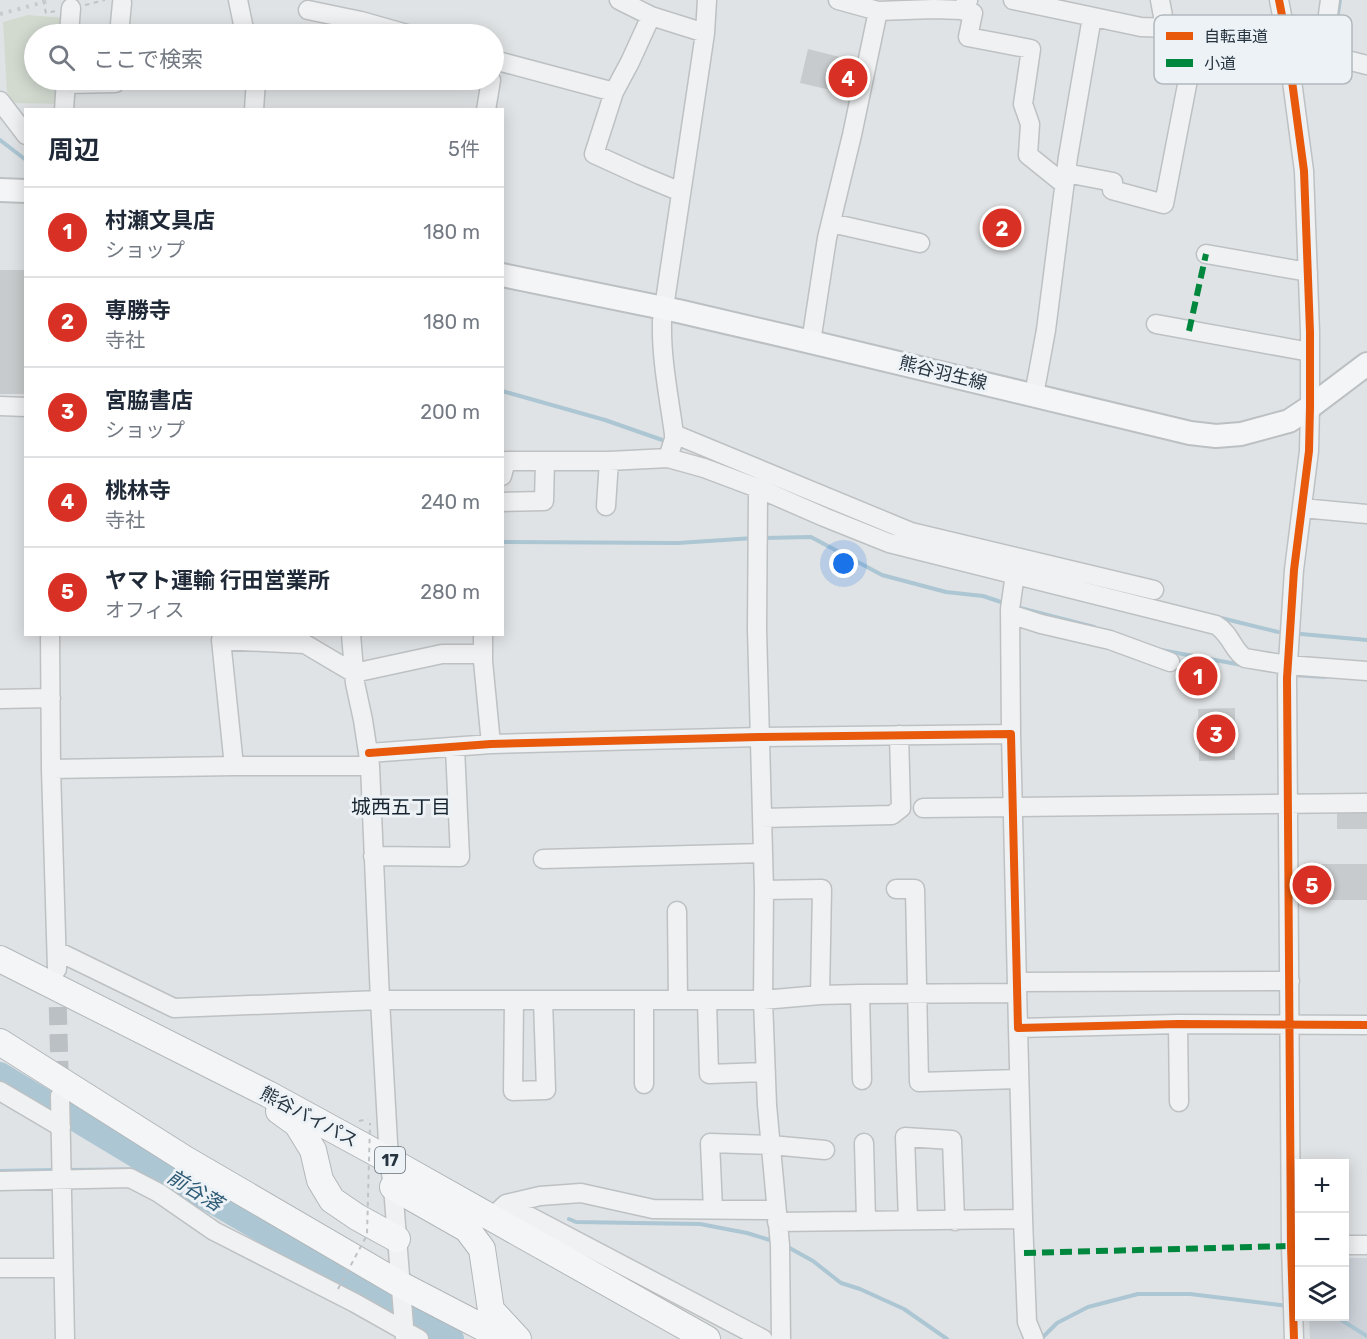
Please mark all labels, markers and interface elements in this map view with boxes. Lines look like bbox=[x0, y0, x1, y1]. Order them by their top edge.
legend bbox=[1154, 15, 1352, 84]
search box bbox=[24, 24, 504, 90]
text: 自転車道 bbox=[1204, 27, 1268, 46]
icon: search bbox=[45, 41, 78, 74]
text: ここで検索 bbox=[93, 46, 203, 73]
text: 小道 bbox=[1204, 54, 1236, 73]
pin: 4 bbox=[828, 56, 868, 100]
text: 周辺 bbox=[48, 135, 100, 166]
text: 5件 bbox=[448, 137, 480, 161]
pin: 2 bbox=[982, 206, 1022, 250]
text: 村瀬文具店 bbox=[105, 207, 215, 234]
text: 1 bbox=[63, 220, 72, 244]
text: 180 m bbox=[423, 220, 480, 244]
text: ショップ bbox=[105, 238, 185, 262]
text: 専勝寺 bbox=[105, 297, 171, 324]
text: 2 bbox=[61, 310, 74, 334]
text: 180 m bbox=[423, 310, 480, 334]
text: 寺社 bbox=[105, 328, 145, 352]
street label: 熊谷羽生線 bbox=[897, 351, 989, 395]
text: 宮脇書店 bbox=[105, 387, 193, 414]
text: 3 bbox=[61, 400, 74, 424]
text: 200 m bbox=[420, 400, 480, 424]
text: ショップ bbox=[105, 418, 185, 442]
text: 桃林寺 bbox=[105, 477, 171, 504]
text: 4 bbox=[61, 490, 74, 514]
text: 240 m bbox=[421, 490, 480, 514]
text: 寺社 bbox=[105, 508, 145, 532]
your location bbox=[829, 549, 858, 578]
text: ヤマト運輸 行田営業所 bbox=[105, 567, 330, 594]
text: 5 bbox=[61, 580, 74, 604]
text: 280 m bbox=[420, 580, 480, 604]
text: オフィス bbox=[105, 598, 185, 622]
pin: 1 bbox=[1178, 654, 1218, 698]
pin: 3 bbox=[1196, 712, 1236, 756]
district label: 城西五丁目 bbox=[351, 795, 451, 819]
pin: 5 bbox=[1292, 862, 1332, 908]
street label: 熊谷バイパス bbox=[256, 1082, 362, 1152]
road number: 17 bbox=[375, 1147, 405, 1173]
map controls bbox=[1295, 1159, 1349, 1321]
button: + bbox=[1295, 1159, 1349, 1213]
water label: 前谷落 bbox=[163, 1164, 229, 1217]
button: − bbox=[1295, 1213, 1349, 1267]
button: layers bbox=[1295, 1267, 1349, 1321]

